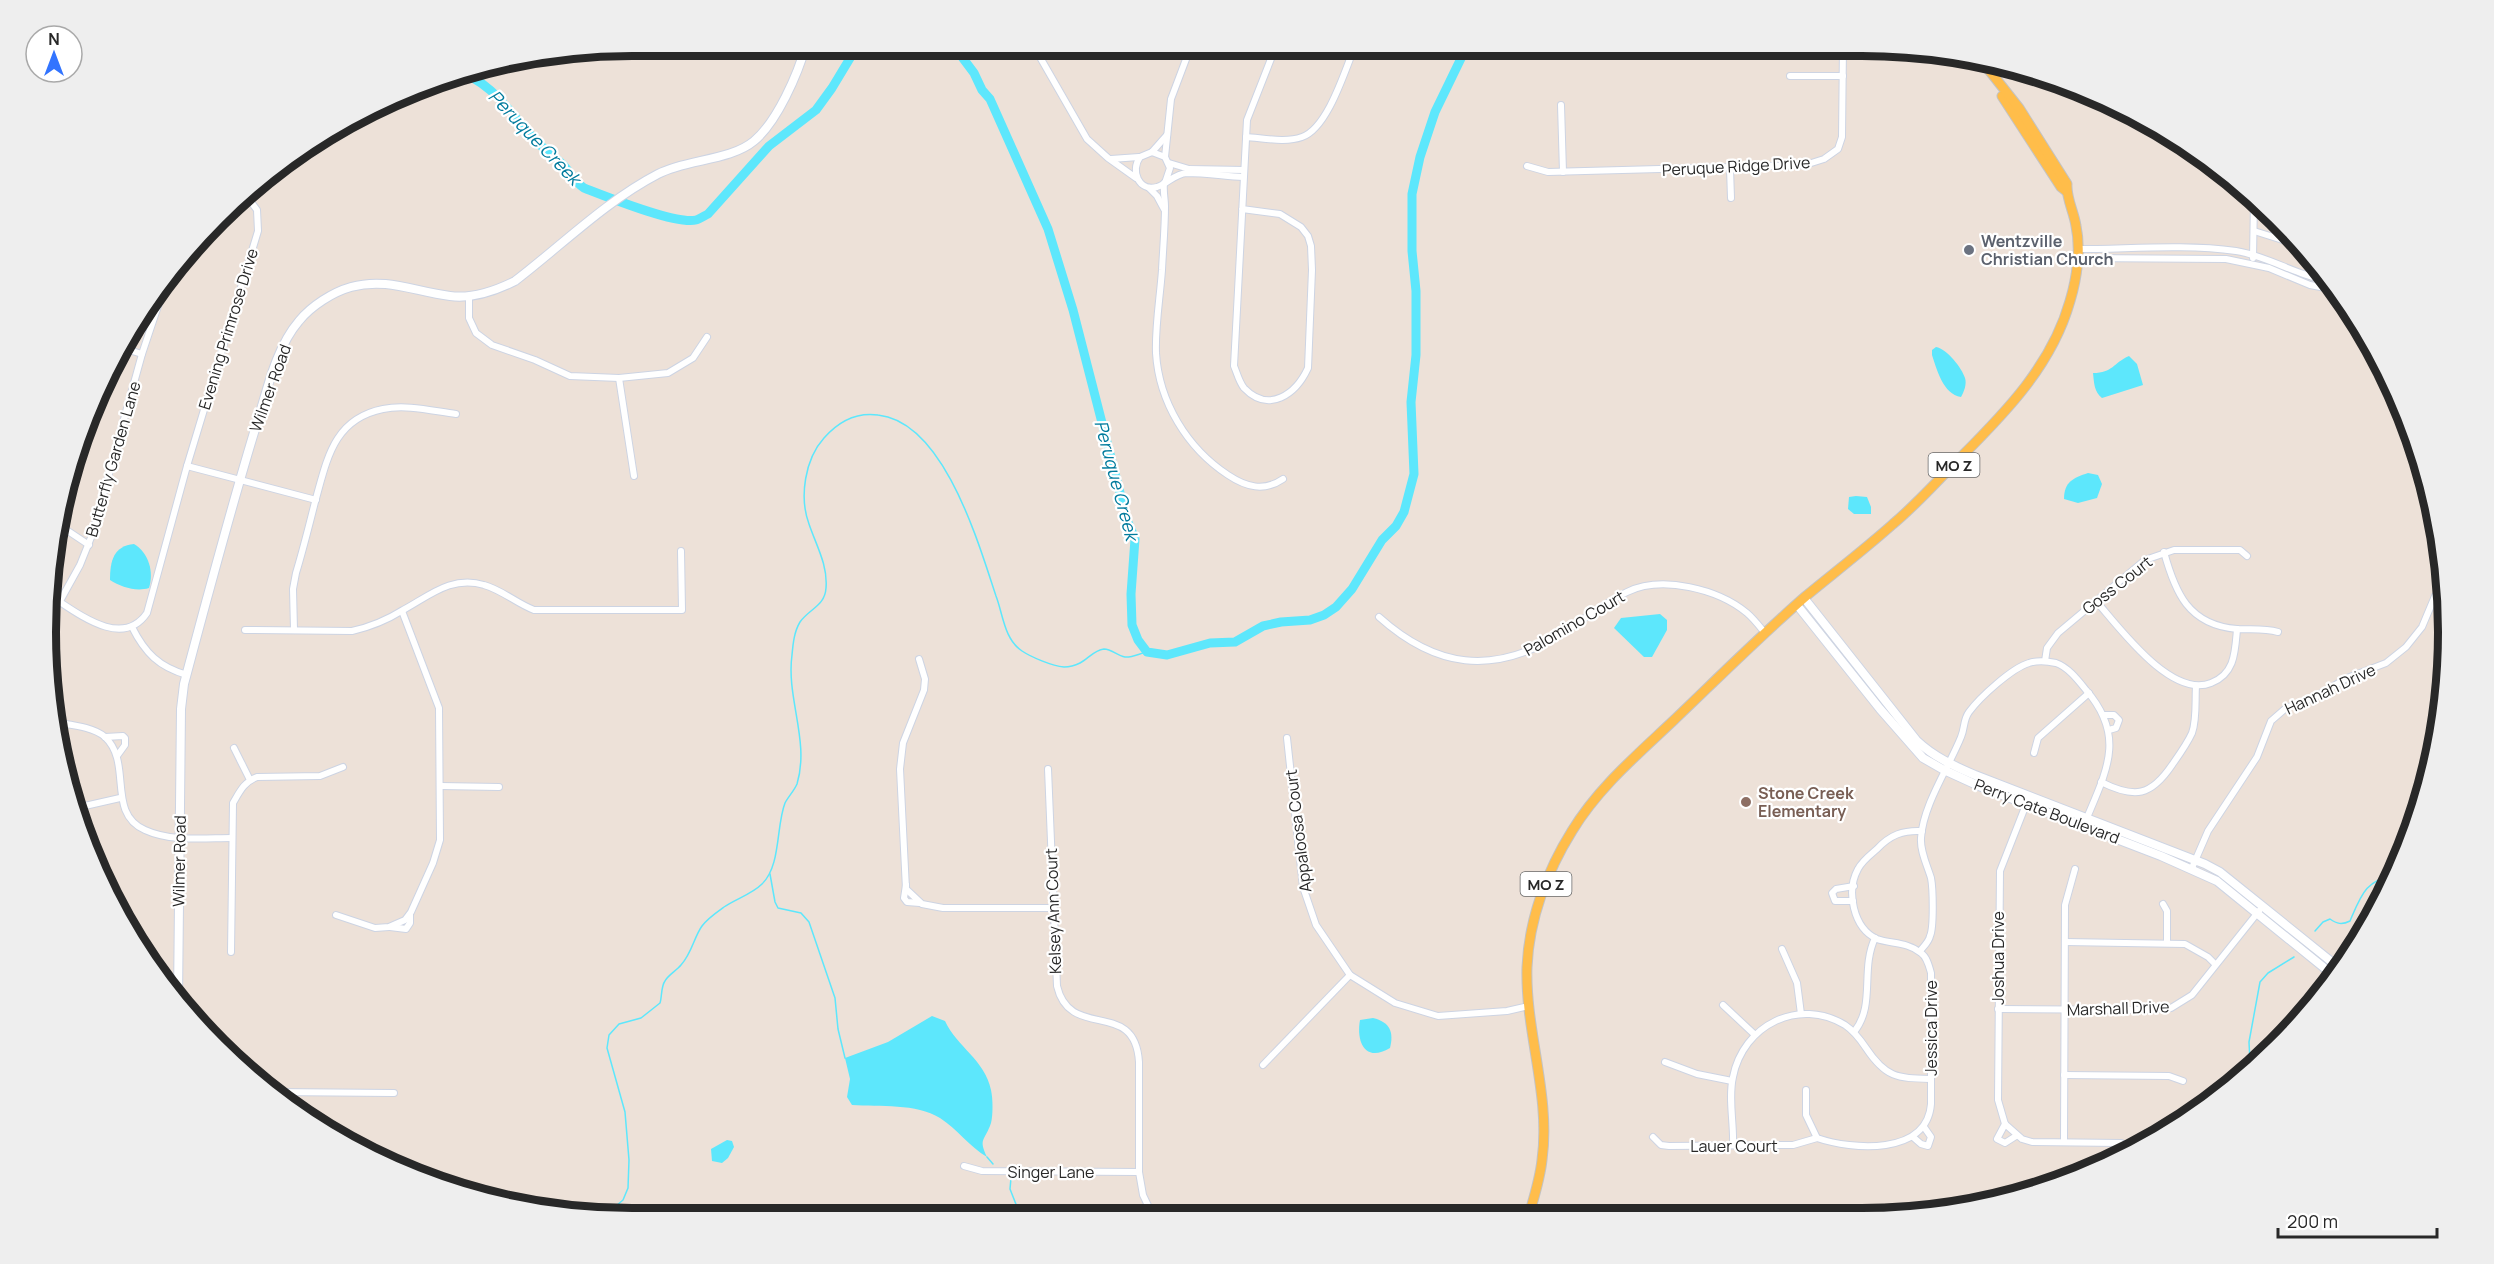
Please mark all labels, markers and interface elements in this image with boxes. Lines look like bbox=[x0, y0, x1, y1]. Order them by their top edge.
north arrow bbox=[24, 24, 84, 84]
text: N bbox=[48, 28, 60, 50]
water label: Peruque Creek bbox=[484, 84, 589, 192]
street label: Peruque Ridge Drive bbox=[1661, 151, 1811, 181]
place label: Wentzville Christian Church bbox=[1981, 230, 2113, 270]
marker: Wentzville Christian Church bbox=[1962, 243, 1976, 257]
street label: Evening Primrose Drive bbox=[193, 246, 263, 412]
street label: Wilmer Road bbox=[244, 341, 296, 435]
street label: Butterfly Garden Lane bbox=[80, 379, 146, 539]
water label: Peruque Creek bbox=[1089, 417, 1145, 546]
road number: MO Z bbox=[1928, 453, 1980, 477]
street label: Goss Court bbox=[2077, 551, 2157, 619]
street label: Palomino Court bbox=[1519, 585, 1629, 661]
street label: Hannah Drive bbox=[2281, 658, 2379, 720]
street label: Appaloosa Court bbox=[1280, 768, 1316, 894]
street label: Perry Cate Boulevard bbox=[1971, 773, 2123, 849]
place label: Stone Creek Elementary bbox=[1758, 782, 1854, 822]
marker: Stone Creek Elementary bbox=[1739, 795, 1753, 809]
street label: Wilmer Road bbox=[167, 815, 191, 907]
street label: Kelsey Ann Court bbox=[1040, 848, 1066, 974]
road number: MO Z bbox=[1520, 872, 1572, 896]
street label: Joshua Drive bbox=[1987, 911, 2009, 1005]
street label: Jessica Drive bbox=[1920, 980, 1942, 1076]
street label: Marshall Drive bbox=[2066, 995, 2170, 1021]
street label: Lauer Court bbox=[1690, 1135, 1778, 1157]
street label: Singer Lane bbox=[1008, 1161, 1094, 1183]
scale bar bbox=[2278, 1201, 2437, 1239]
text: 200 m bbox=[2287, 1209, 2338, 1233]

